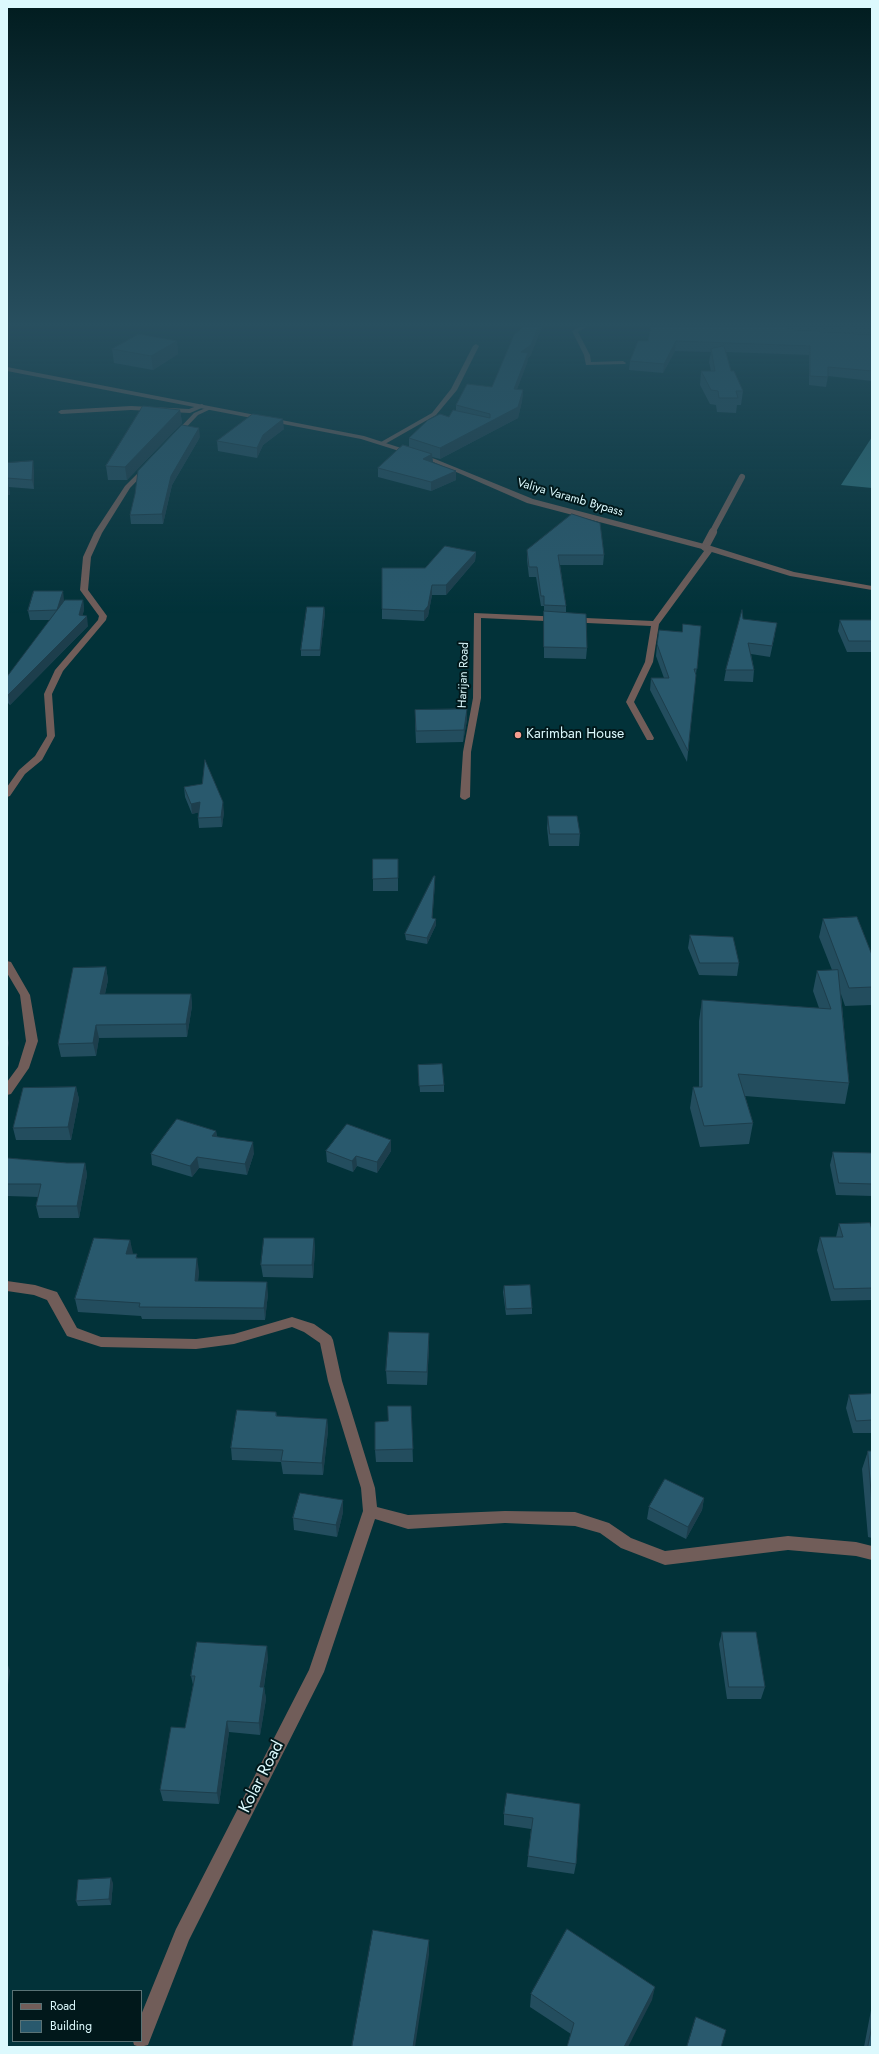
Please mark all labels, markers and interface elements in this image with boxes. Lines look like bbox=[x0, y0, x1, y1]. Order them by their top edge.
street label: Valiya Varamb Bypass bbox=[515, 476, 625, 520]
street label: Harijan Road bbox=[456, 642, 472, 708]
place label: Karimban House bbox=[526, 727, 624, 743]
marker: Karimban House bbox=[513, 730, 523, 740]
street label: Kolar Road bbox=[235, 1738, 289, 1816]
legend bbox=[12, 1990, 142, 2042]
text: Road bbox=[50, 1997, 76, 2015]
text: Building bbox=[50, 2017, 92, 2035]

